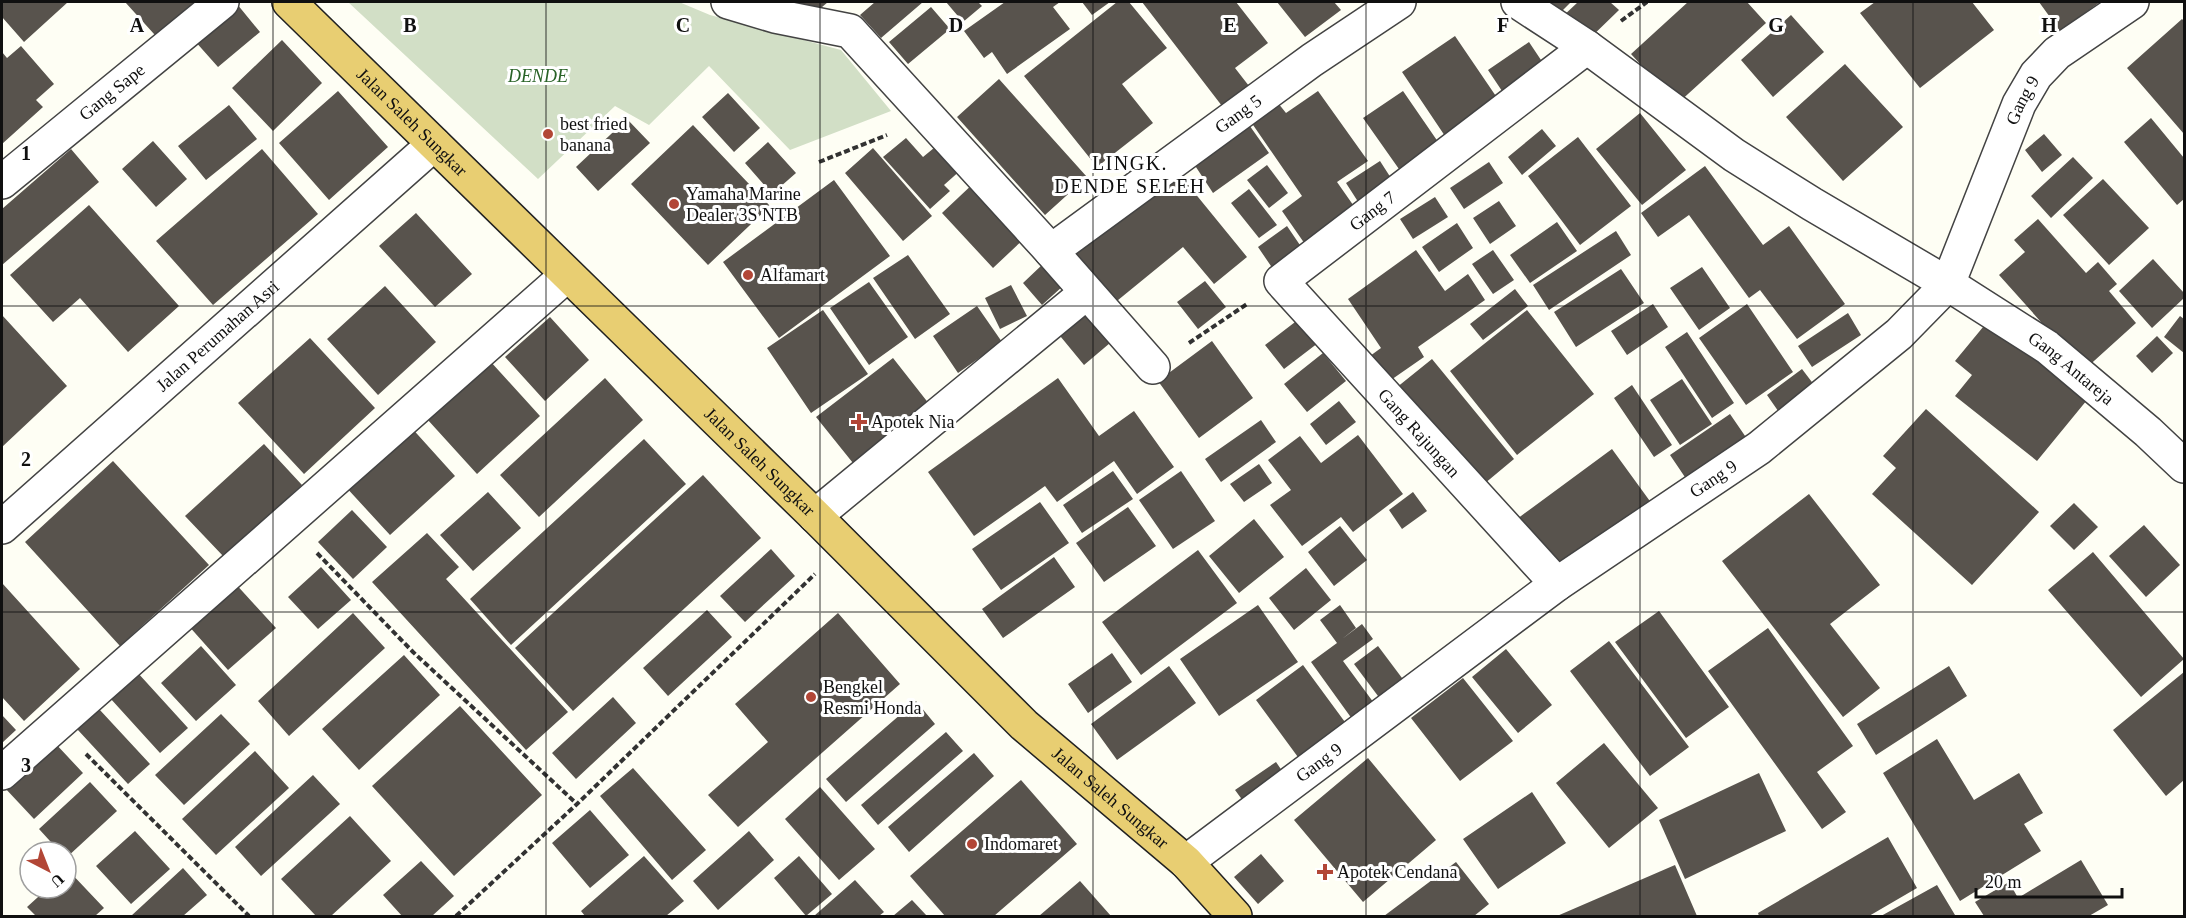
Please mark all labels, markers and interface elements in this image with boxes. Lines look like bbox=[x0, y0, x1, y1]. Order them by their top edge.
text: A bbox=[130, 14, 145, 36]
text: B bbox=[403, 14, 417, 36]
text: C bbox=[676, 14, 690, 36]
text: D bbox=[949, 14, 963, 36]
text: E bbox=[1223, 14, 1237, 36]
text: F bbox=[1497, 14, 1509, 36]
text: G bbox=[1768, 14, 1784, 36]
text: H bbox=[2041, 14, 2057, 36]
street label: Gang Sape bbox=[75, 59, 149, 125]
street label: Jalan Saleh Sungkar bbox=[353, 64, 471, 180]
park label: DENDE bbox=[507, 66, 568, 86]
street label: Gang 9 bbox=[2002, 72, 2043, 128]
street label: Gang 5 bbox=[1211, 90, 1265, 138]
place label: best fried banana bbox=[560, 114, 627, 155]
marker: best fried banana bbox=[541, 127, 555, 141]
text: 1 bbox=[21, 142, 31, 164]
district label: LINGK. DENDE SELEH bbox=[1054, 152, 1206, 197]
place label: Yamaha Marine Dealer 3S NTB bbox=[686, 184, 801, 225]
street label: Gang 7 bbox=[1346, 187, 1399, 235]
marker: Yamaha Marine Dealer 3S NTB bbox=[667, 197, 681, 211]
place label: Alfamart bbox=[760, 265, 825, 285]
marker: Alfamart bbox=[741, 268, 755, 282]
street label: Jalan Perumahan Asri bbox=[152, 276, 283, 396]
street label: Gang Antareja bbox=[2025, 328, 2118, 409]
street label: Gang Rajungan bbox=[1374, 385, 1464, 481]
street label: Jalan Saleh Sungkar bbox=[700, 404, 819, 520]
place label: Apotek Nia bbox=[871, 412, 954, 432]
marker: Apotek Nia bbox=[852, 415, 866, 429]
text: 2 bbox=[21, 448, 31, 470]
street label: Gang 9 bbox=[1686, 456, 1741, 502]
place label: Bengkel Resmi Honda bbox=[823, 677, 922, 718]
marker: Bengkel Resmi Honda bbox=[804, 690, 818, 704]
street label: Gang 9 bbox=[1292, 739, 1346, 786]
street label: Jalan Saleh Sungkar bbox=[1048, 743, 1173, 853]
text: 3 bbox=[21, 754, 31, 776]
place label: Indomaret bbox=[984, 834, 1058, 854]
marker: Indomaret bbox=[965, 837, 979, 851]
north arrow bbox=[18, 840, 78, 900]
scale bar bbox=[1976, 861, 2122, 899]
place label: Apotek Cendana bbox=[1337, 862, 1457, 882]
marker: Apotek Cendana bbox=[1318, 865, 1332, 879]
text: U bbox=[47, 871, 68, 891]
text: 20 m bbox=[1985, 872, 2022, 892]

